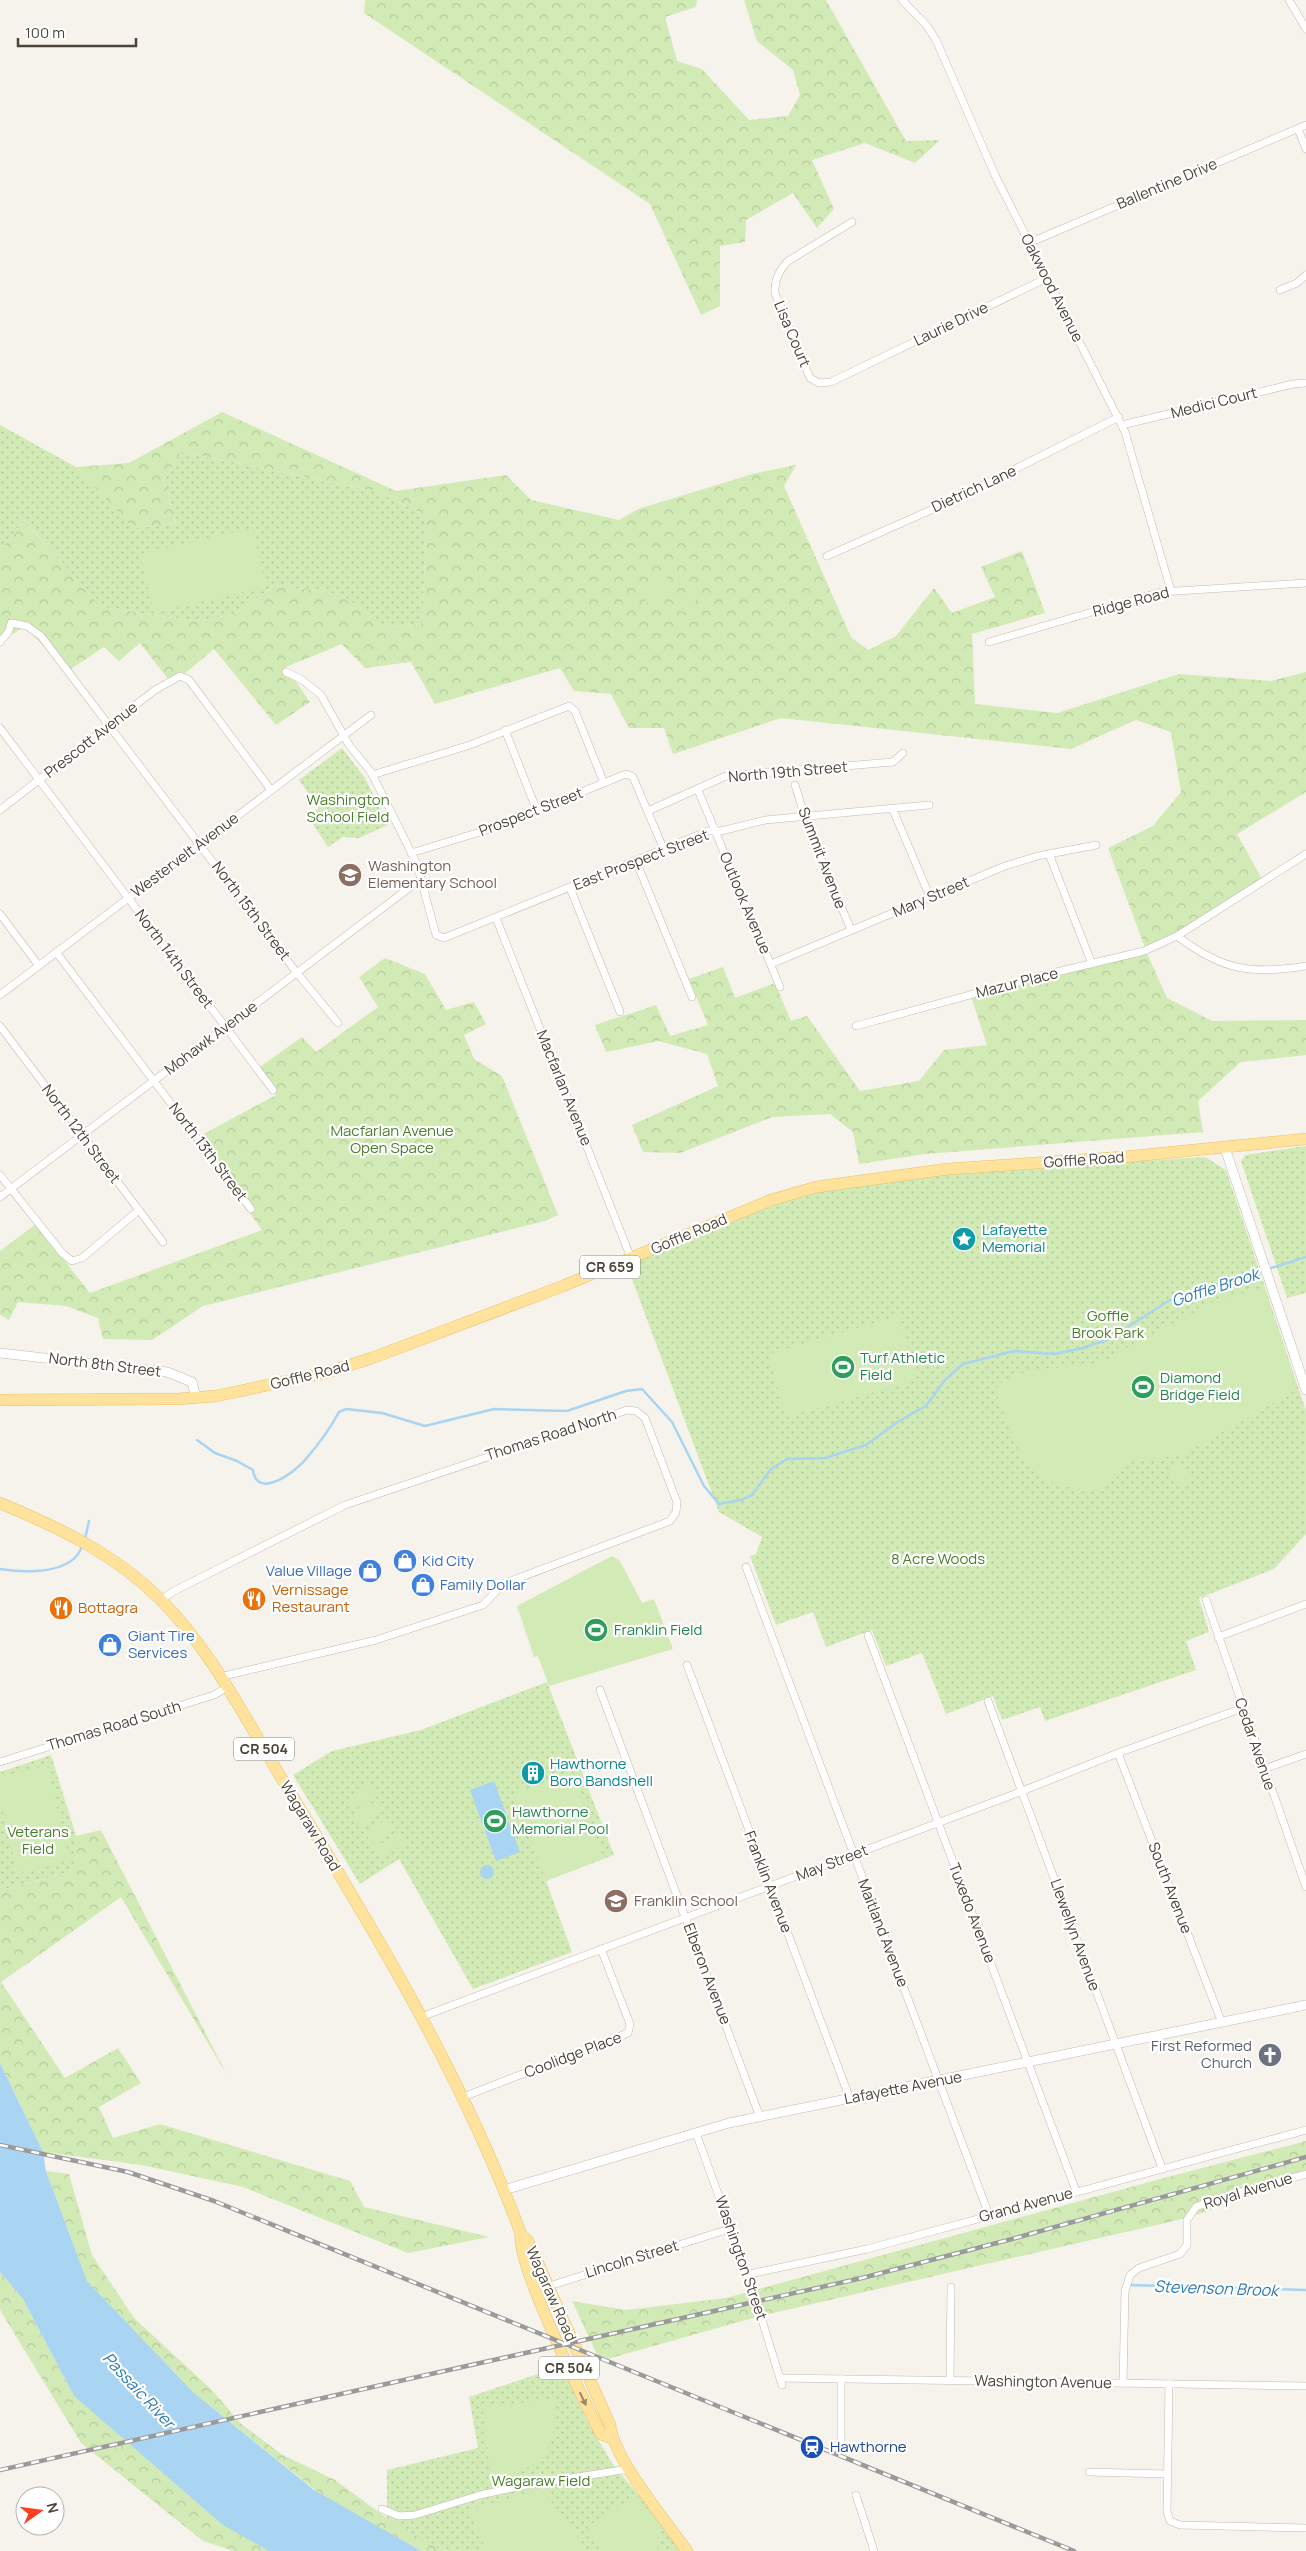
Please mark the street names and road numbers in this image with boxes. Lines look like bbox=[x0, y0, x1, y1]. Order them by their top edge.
street label: Ballentine Drive bbox=[1113, 153, 1220, 214]
street label: Oakwood Avenue bbox=[1016, 230, 1089, 346]
street label: Laurie Drive bbox=[910, 296, 992, 351]
street label: Lisa Court bbox=[769, 297, 816, 370]
street label: Medici Court bbox=[1169, 382, 1259, 423]
street label: Dietrich Lane bbox=[928, 460, 1020, 517]
street label: Ridge Road bbox=[1090, 581, 1171, 622]
street label: Prescott Avenue bbox=[40, 696, 142, 783]
street label: North 19th Street bbox=[727, 756, 848, 787]
street label: Prospect Street bbox=[476, 782, 586, 841]
street label: Summit Avenue bbox=[793, 804, 852, 912]
street label: Westervelt Avenue bbox=[127, 807, 243, 902]
street label: East Prospect Street bbox=[570, 824, 712, 895]
street label: Outlook Avenue bbox=[715, 849, 776, 957]
street label: North 15th Street bbox=[207, 857, 296, 965]
street label: Mary Street bbox=[889, 871, 972, 922]
street label: North 14th Street bbox=[130, 905, 219, 1013]
street label: Mazur Place bbox=[974, 962, 1060, 1003]
street label: Mohawk Avenue bbox=[160, 995, 262, 1080]
street label: Macfarlan Avenue bbox=[532, 1027, 597, 1149]
street label: North 12th Street bbox=[37, 1080, 126, 1187]
street label: North 13th Street bbox=[164, 1098, 252, 1205]
street label: Goffle Road bbox=[1043, 1146, 1125, 1173]
street label: Goffle Road bbox=[648, 1208, 730, 1259]
road number: CR 659 bbox=[580, 1256, 640, 1278]
street label: North 8th Street bbox=[48, 1347, 162, 1382]
street label: Goffle Road bbox=[268, 1355, 352, 1394]
street label: Thomas Road North bbox=[483, 1403, 619, 1466]
street label: Thomas Road South bbox=[44, 1695, 184, 1756]
street label: Cedar Avenue bbox=[1230, 1695, 1281, 1793]
road number: CR 504 bbox=[234, 1738, 294, 1760]
street label: Wagaraw Road bbox=[275, 1777, 346, 1875]
street label: Franklin Avenue bbox=[739, 1828, 798, 1936]
street label: May Street bbox=[793, 1839, 871, 1886]
street label: South Avenue bbox=[1143, 1839, 1198, 1937]
street label: Tuxedo Avenue bbox=[944, 1860, 1001, 1966]
street label: Maitland Avenue bbox=[853, 1876, 914, 1990]
street label: Llewellyn Avenue bbox=[1045, 1876, 1106, 1994]
street label: Elberon Avenue bbox=[678, 1920, 737, 2028]
street label: Coolidge Place bbox=[521, 2026, 625, 2083]
street label: Lafayette Avenue bbox=[842, 2066, 964, 2109]
street label: Royal Avenue bbox=[1201, 2167, 1295, 2214]
street label: Grand Avenue bbox=[977, 2182, 1075, 2227]
street label: Washington Street bbox=[710, 2193, 773, 2323]
street label: Lincoln Street bbox=[583, 2234, 681, 2283]
street label: Wagaraw Road bbox=[521, 2243, 582, 2345]
road number: CR 504 bbox=[539, 2356, 599, 2380]
street label: Washington Avenue bbox=[974, 2370, 1112, 2393]

